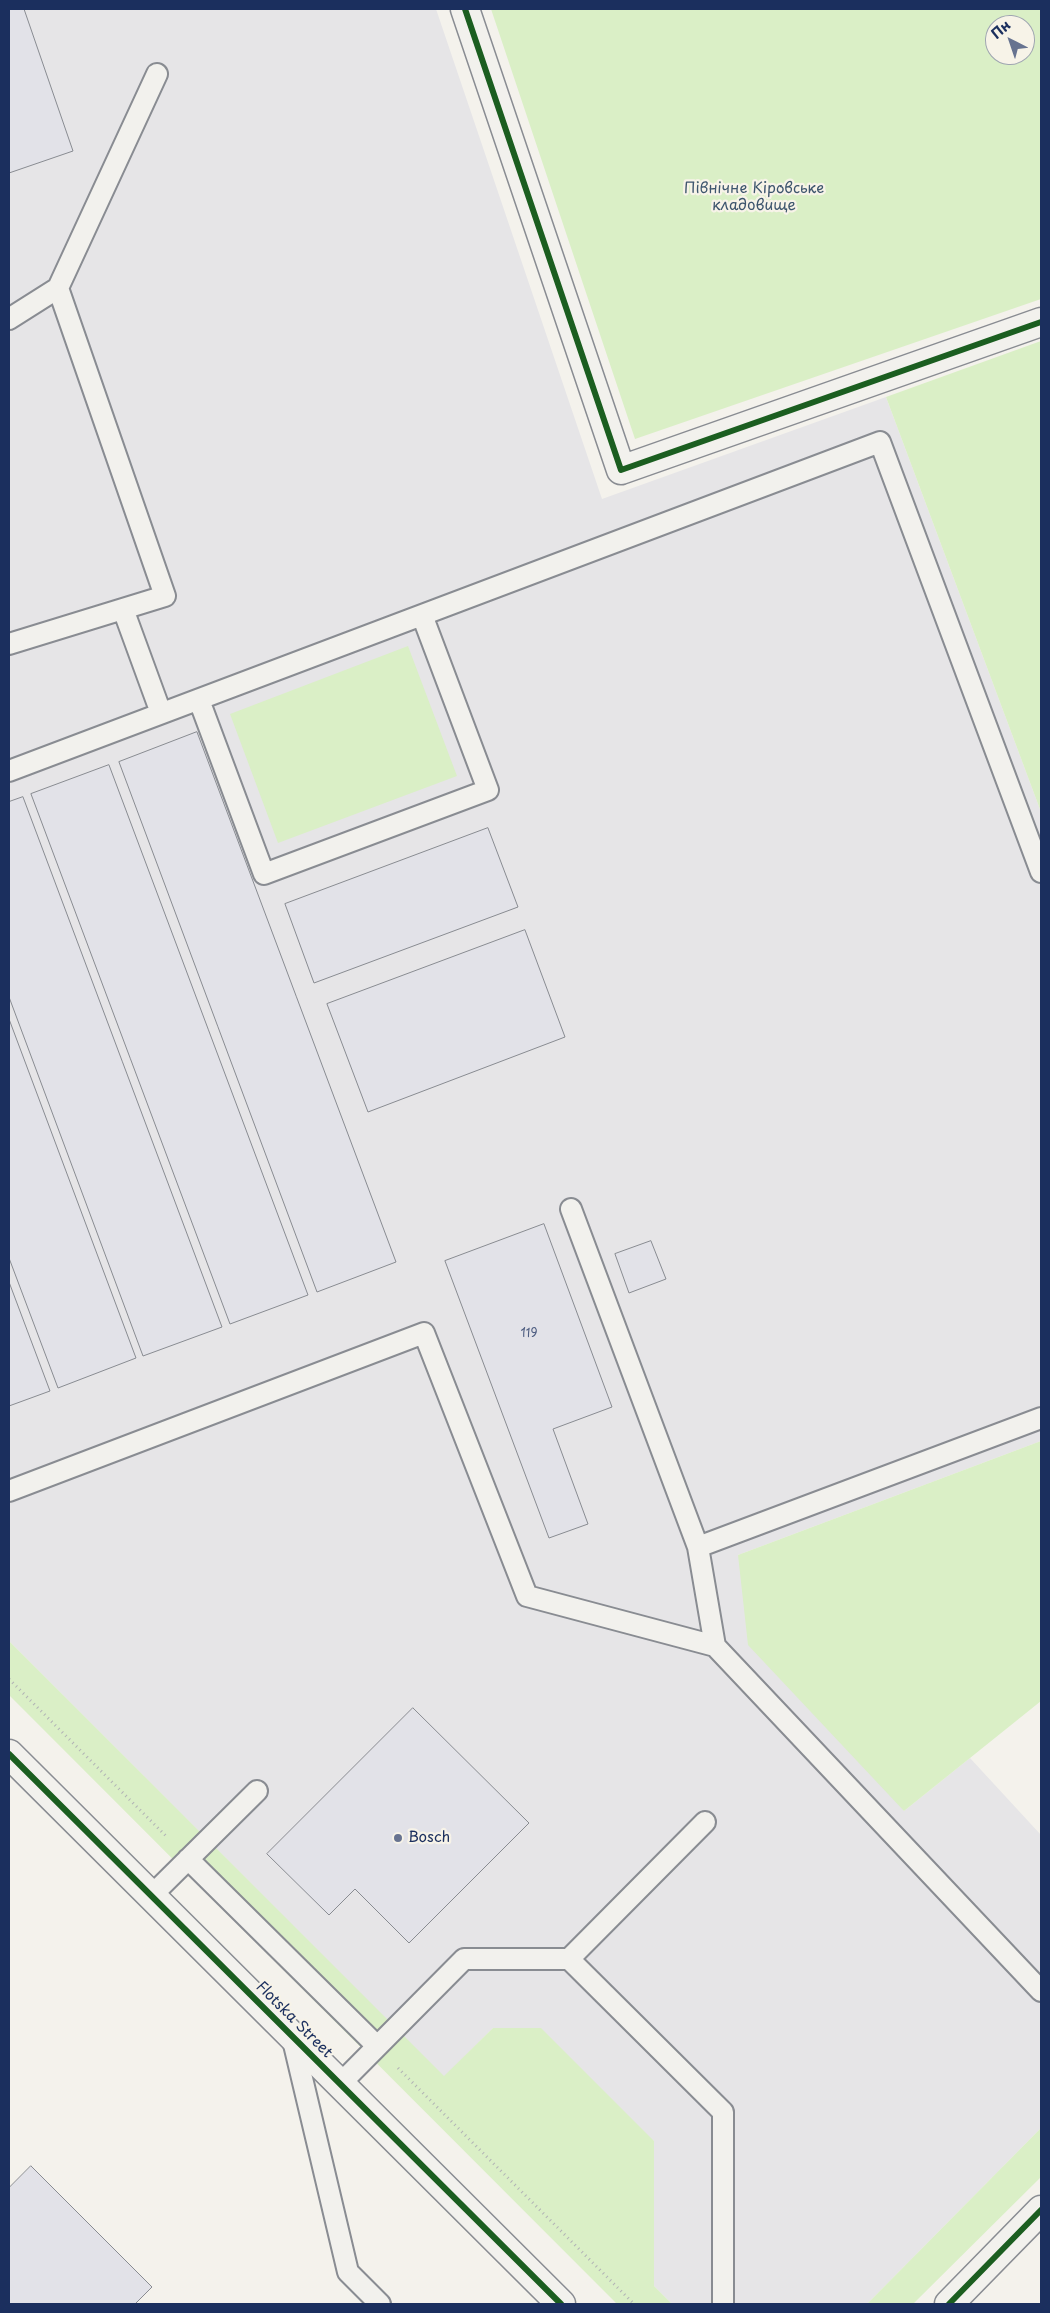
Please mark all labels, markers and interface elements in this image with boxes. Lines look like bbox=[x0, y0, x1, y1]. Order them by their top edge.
text: Пн bbox=[986, 14, 1015, 44]
north arrow bbox=[985, 15, 1035, 65]
park label: Північне Кіровське кладовище bbox=[684, 180, 824, 215]
house number: 119 bbox=[520, 1327, 538, 1341]
place label: Bosch bbox=[408, 1829, 450, 1847]
marker: Bosch bbox=[392, 1832, 404, 1844]
street label: Flotska Street bbox=[252, 1978, 336, 2062]

